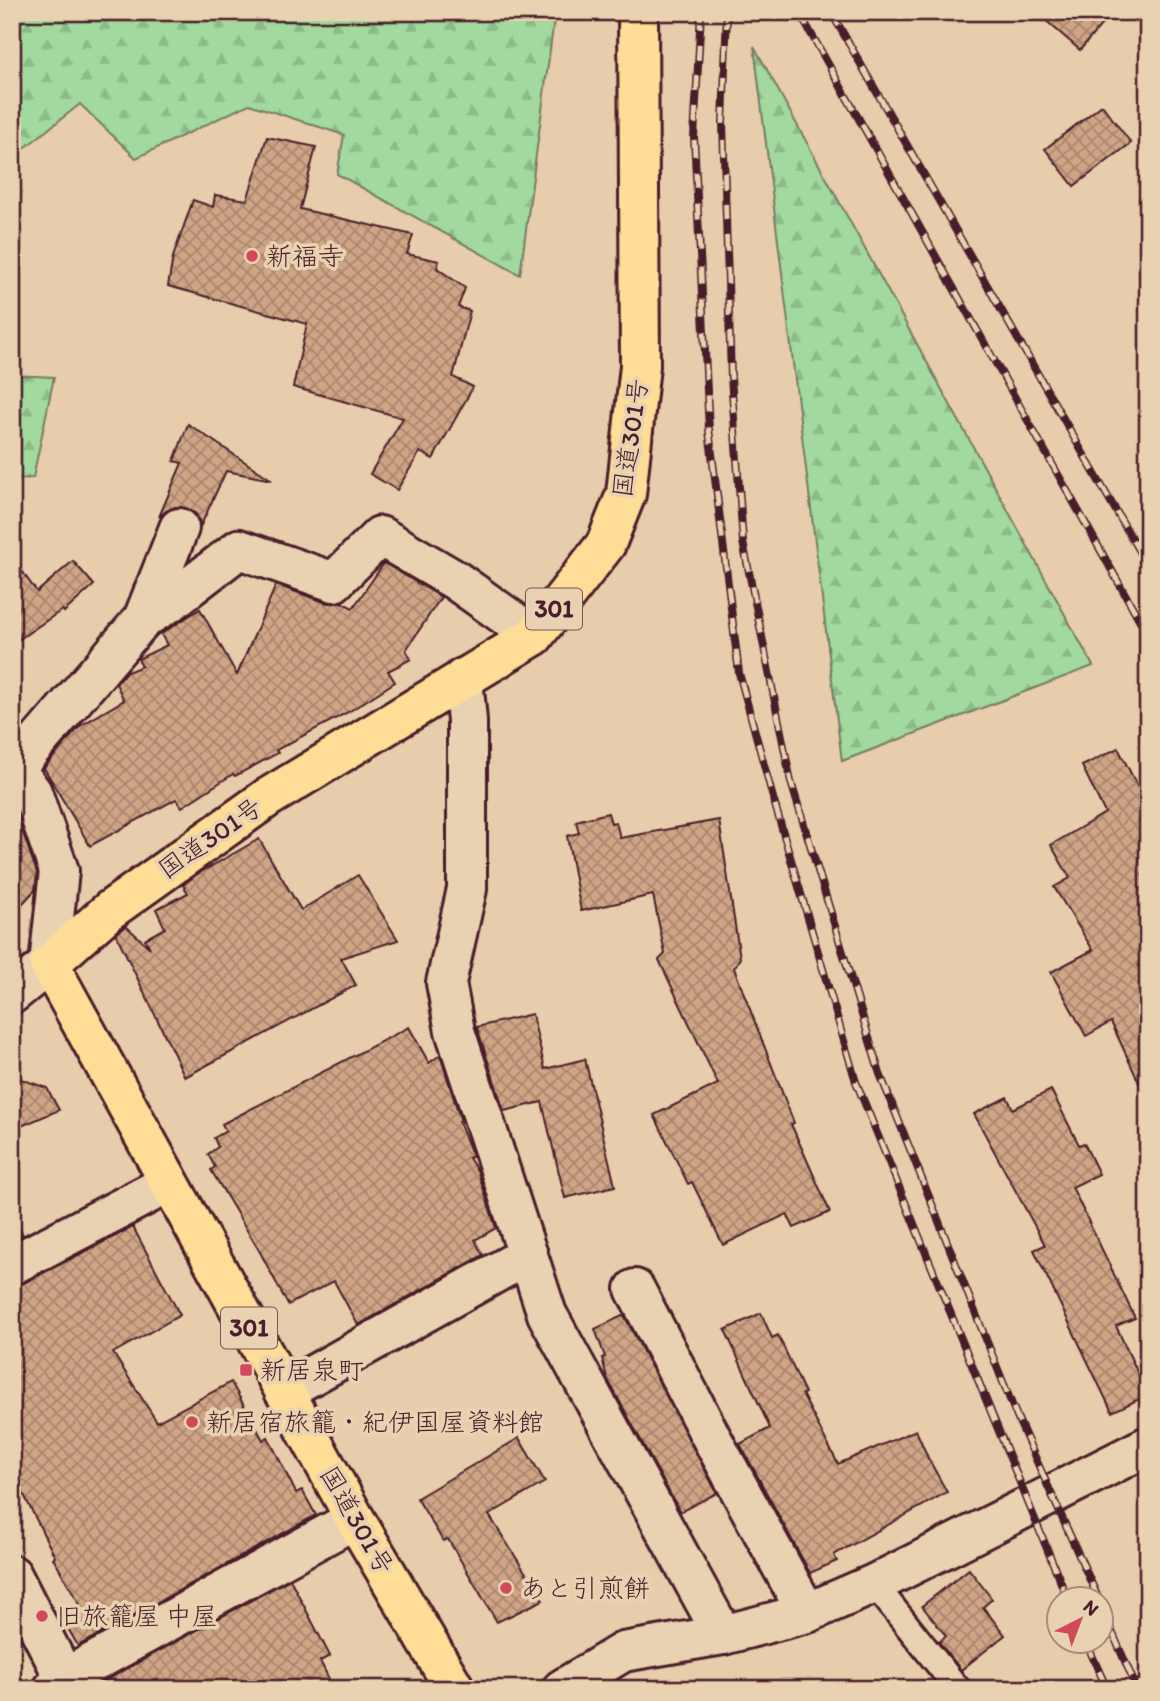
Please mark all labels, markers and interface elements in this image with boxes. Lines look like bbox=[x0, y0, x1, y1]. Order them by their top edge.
place label: 新福寺 bbox=[266, 240, 344, 272]
marker: 新福寺 bbox=[244, 248, 260, 264]
street label: 国道301号 bbox=[606, 376, 654, 500]
road number: 301 bbox=[526, 588, 582, 630]
street label: 国道301号 bbox=[152, 790, 268, 886]
road number: 301 bbox=[221, 1308, 277, 1348]
place label: 新居泉町 bbox=[260, 1354, 364, 1386]
marker: 新居泉町 bbox=[238, 1362, 254, 1378]
place label: 新居宿旅籠・紀伊国屋資料館 bbox=[206, 1406, 544, 1438]
marker: 新居宿旅籠・紀伊国屋資料館 bbox=[184, 1414, 200, 1430]
street label: 国道301号 bbox=[313, 1460, 401, 1580]
place label: あと引煎餅 bbox=[520, 1572, 650, 1604]
marker: あと引煎餅 bbox=[498, 1580, 514, 1596]
north arrow bbox=[1044, 1586, 1114, 1656]
text: N bbox=[1079, 1595, 1104, 1621]
place label: 旧旅籠屋 中屋 bbox=[56, 1600, 218, 1632]
marker: 旧旅籠屋 中屋 bbox=[34, 1608, 50, 1624]

